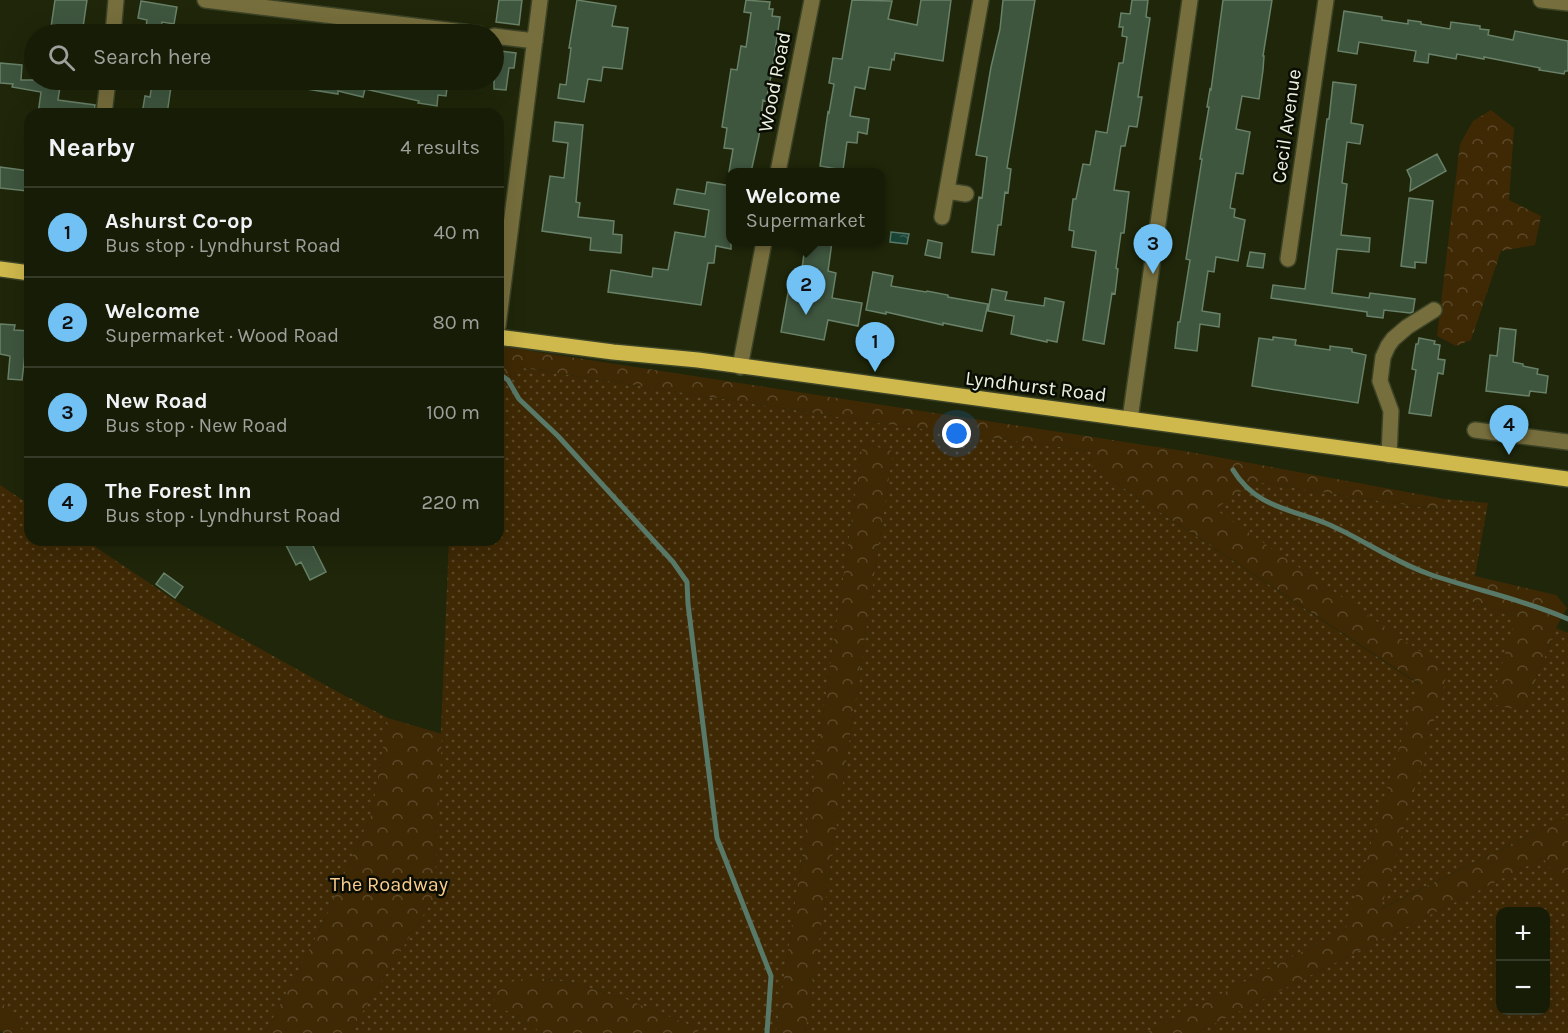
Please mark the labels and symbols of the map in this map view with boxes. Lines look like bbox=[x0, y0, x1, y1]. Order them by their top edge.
street label: Wood Road bbox=[753, 30, 795, 134]
street label: Cecil Avenue bbox=[1267, 68, 1306, 185]
pin: 3 bbox=[1134, 224, 1172, 274]
pin: 2 bbox=[786, 266, 826, 315]
pin: 1 bbox=[856, 322, 894, 372]
street label: Lyndhurst Road bbox=[964, 366, 1108, 407]
pin: 4 bbox=[1490, 406, 1528, 455]
your location bbox=[942, 419, 971, 448]
park label: The Roadway bbox=[330, 873, 448, 896]

